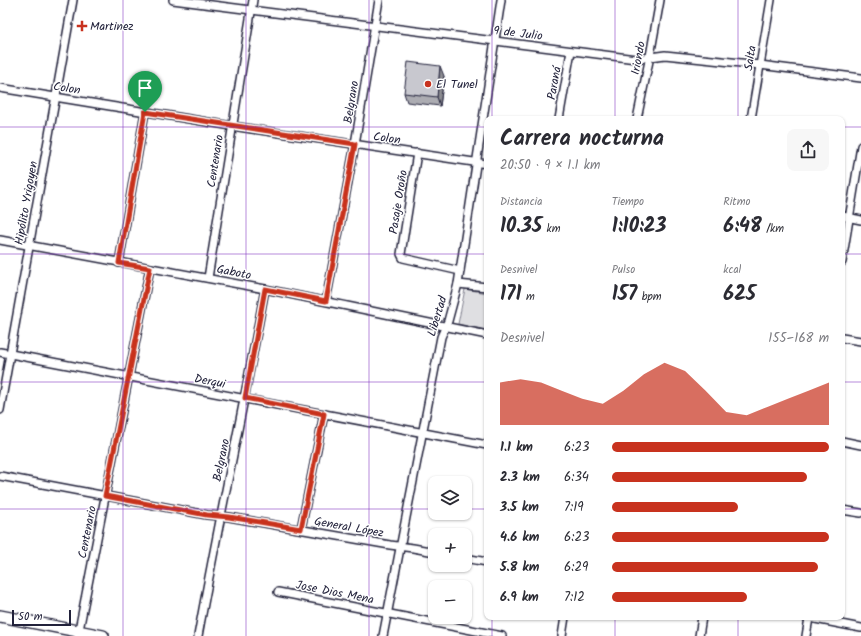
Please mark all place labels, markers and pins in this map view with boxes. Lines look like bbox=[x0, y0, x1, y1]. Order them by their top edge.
place label: Martinez bbox=[90, 17, 134, 36]
marker: Martinez bbox=[77, 21, 87, 31]
pin bbox=[128, 71, 162, 112]
place label: El Tunel bbox=[436, 75, 478, 94]
marker: El Tunel bbox=[423, 79, 433, 89]

